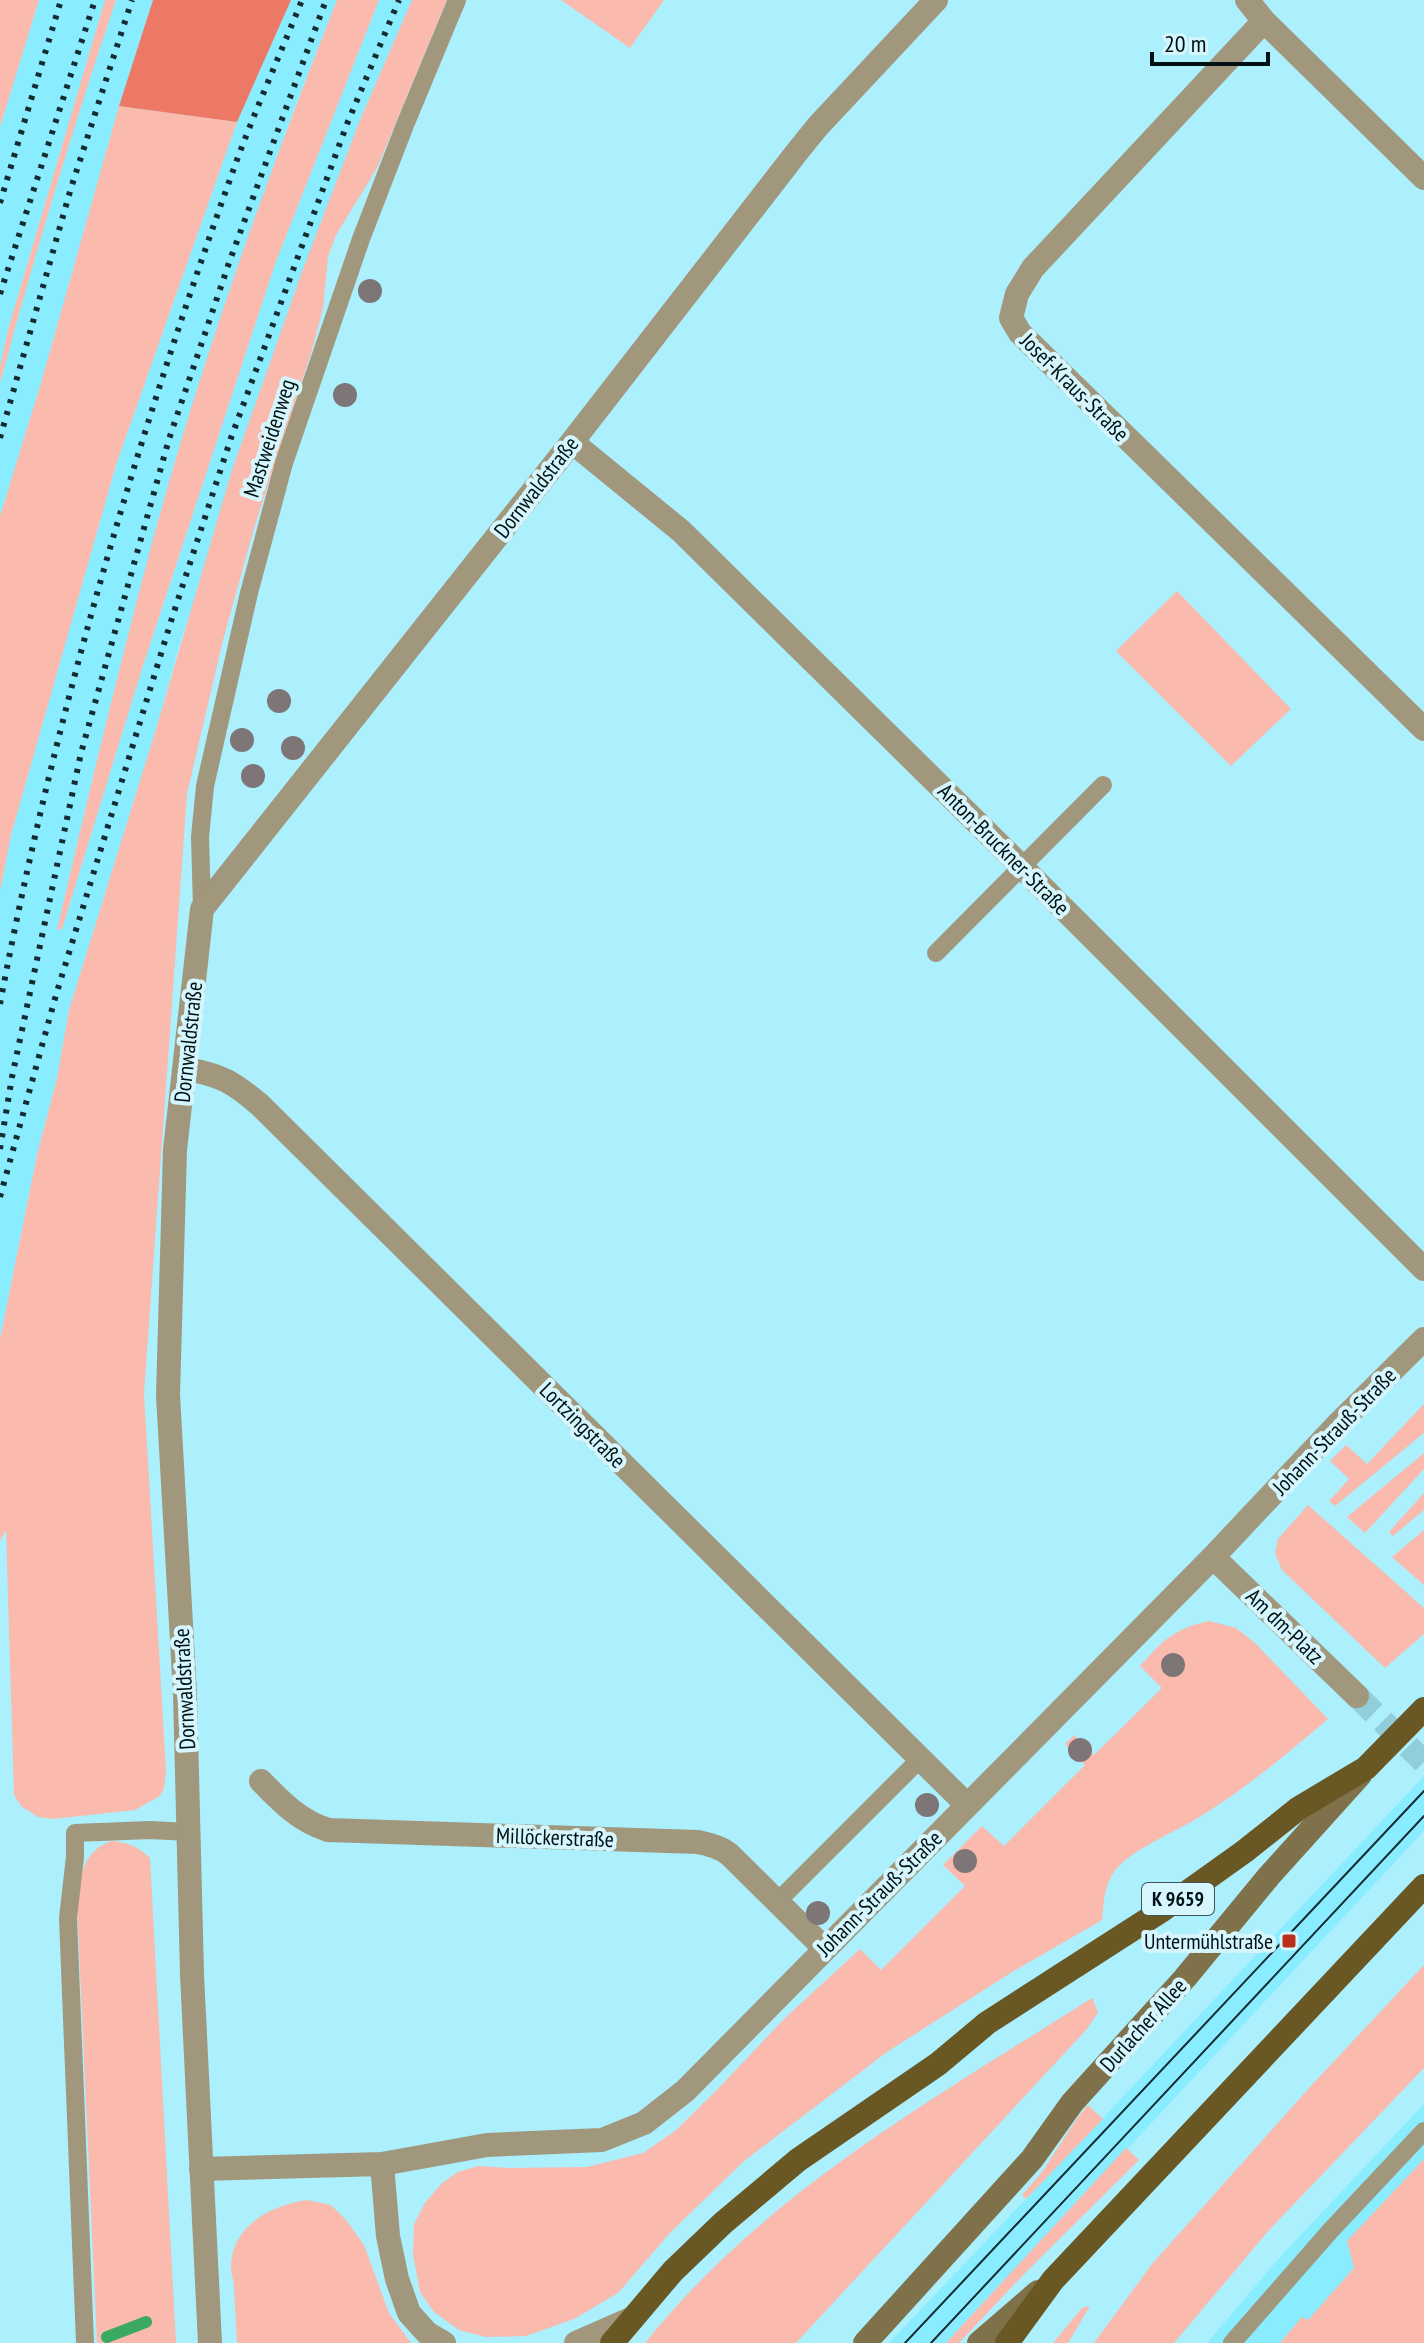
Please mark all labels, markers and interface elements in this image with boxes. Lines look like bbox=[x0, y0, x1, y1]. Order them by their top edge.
scale bar bbox=[1152, 16, 1268, 66]
text: 20 m bbox=[1164, 28, 1206, 59]
street label: Josef-Kraus-Straße bbox=[1014, 326, 1135, 447]
street label: Mastweidenweg bbox=[237, 375, 301, 501]
street label: Dornwaldstraße bbox=[488, 431, 584, 543]
street label: Anton-Bruckner-Straße bbox=[932, 777, 1076, 921]
street label: Dornwaldstraße bbox=[168, 980, 208, 1104]
street label: Johann-Strauß-Straße bbox=[1266, 1362, 1402, 1501]
street label: Lortzingstraße bbox=[534, 1376, 632, 1474]
street label: Am dm-Platz bbox=[1240, 1582, 1330, 1670]
street label: Dornwaldstraße bbox=[167, 1628, 201, 1750]
street label: Millöckerstraße bbox=[496, 1821, 614, 1853]
street label: Johann-Strauß-Straße bbox=[810, 1824, 948, 1962]
road number: K 9659 bbox=[1142, 1883, 1214, 1915]
place label: Untermühlstraße bbox=[1144, 1927, 1273, 1955]
marker: Untermühlstraße bbox=[1280, 1932, 1298, 1950]
street label: Durlacher Allee bbox=[1094, 1972, 1192, 2078]

